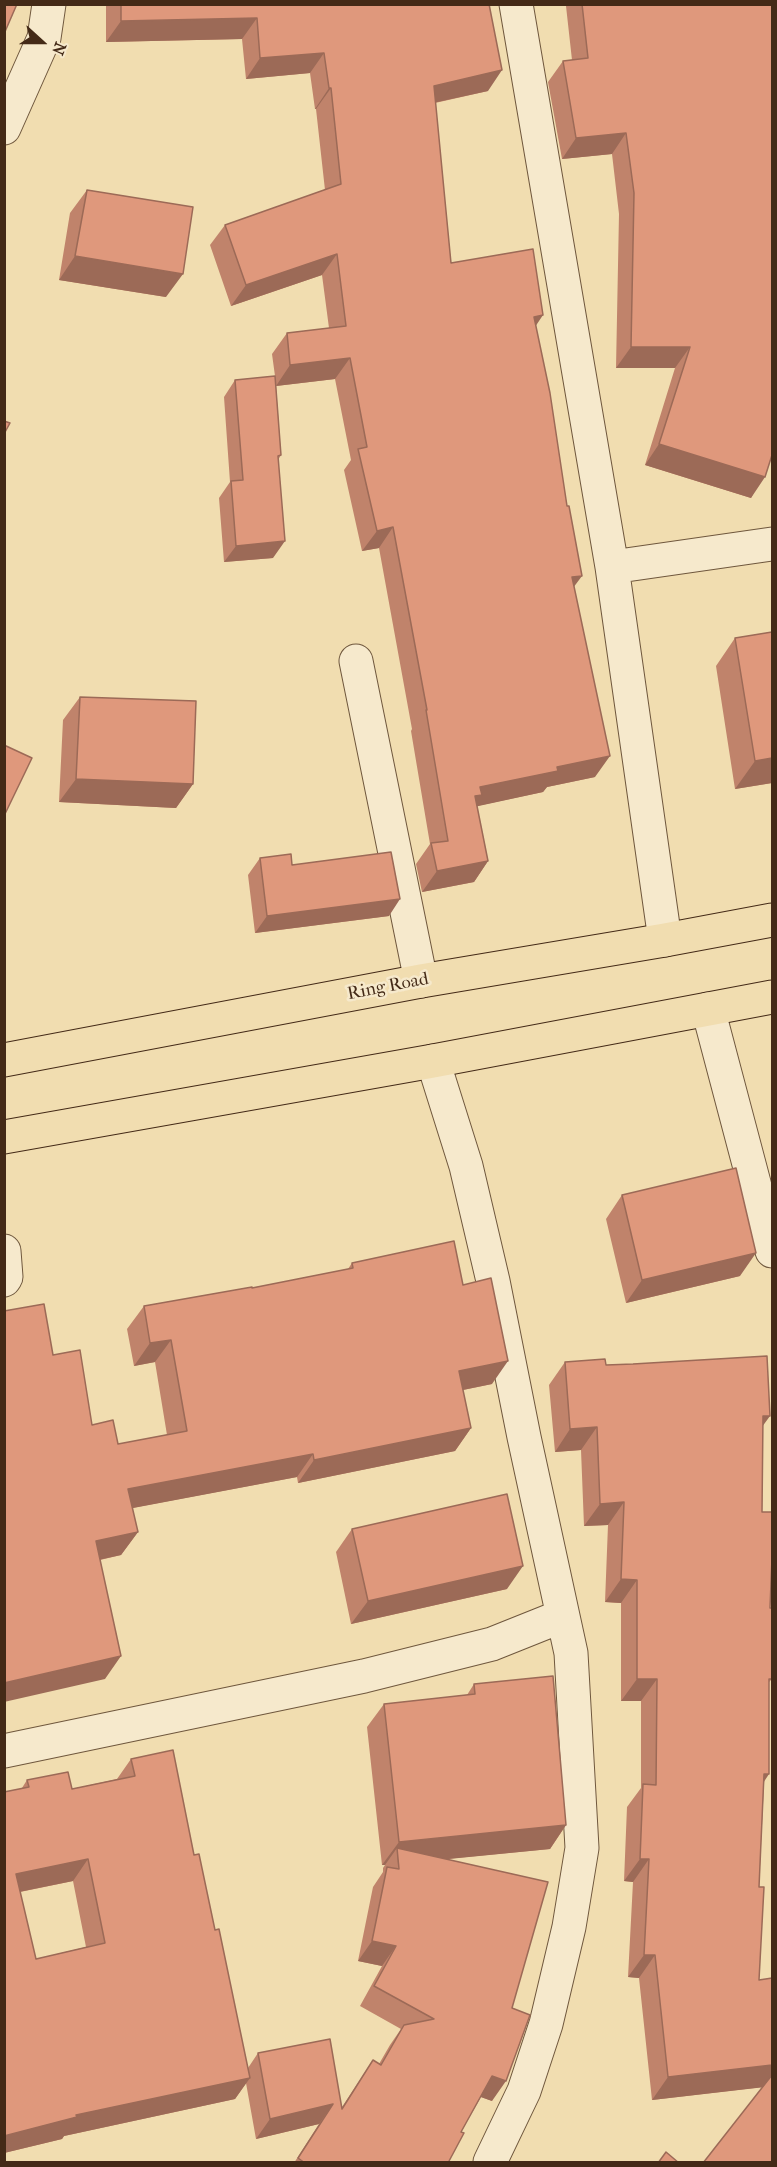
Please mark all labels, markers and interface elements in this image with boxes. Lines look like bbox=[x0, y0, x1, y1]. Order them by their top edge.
north arrow bbox=[12, 12, 72, 72]
text: N bbox=[48, 40, 70, 58]
street label: Ring Road bbox=[346, 969, 430, 1005]

